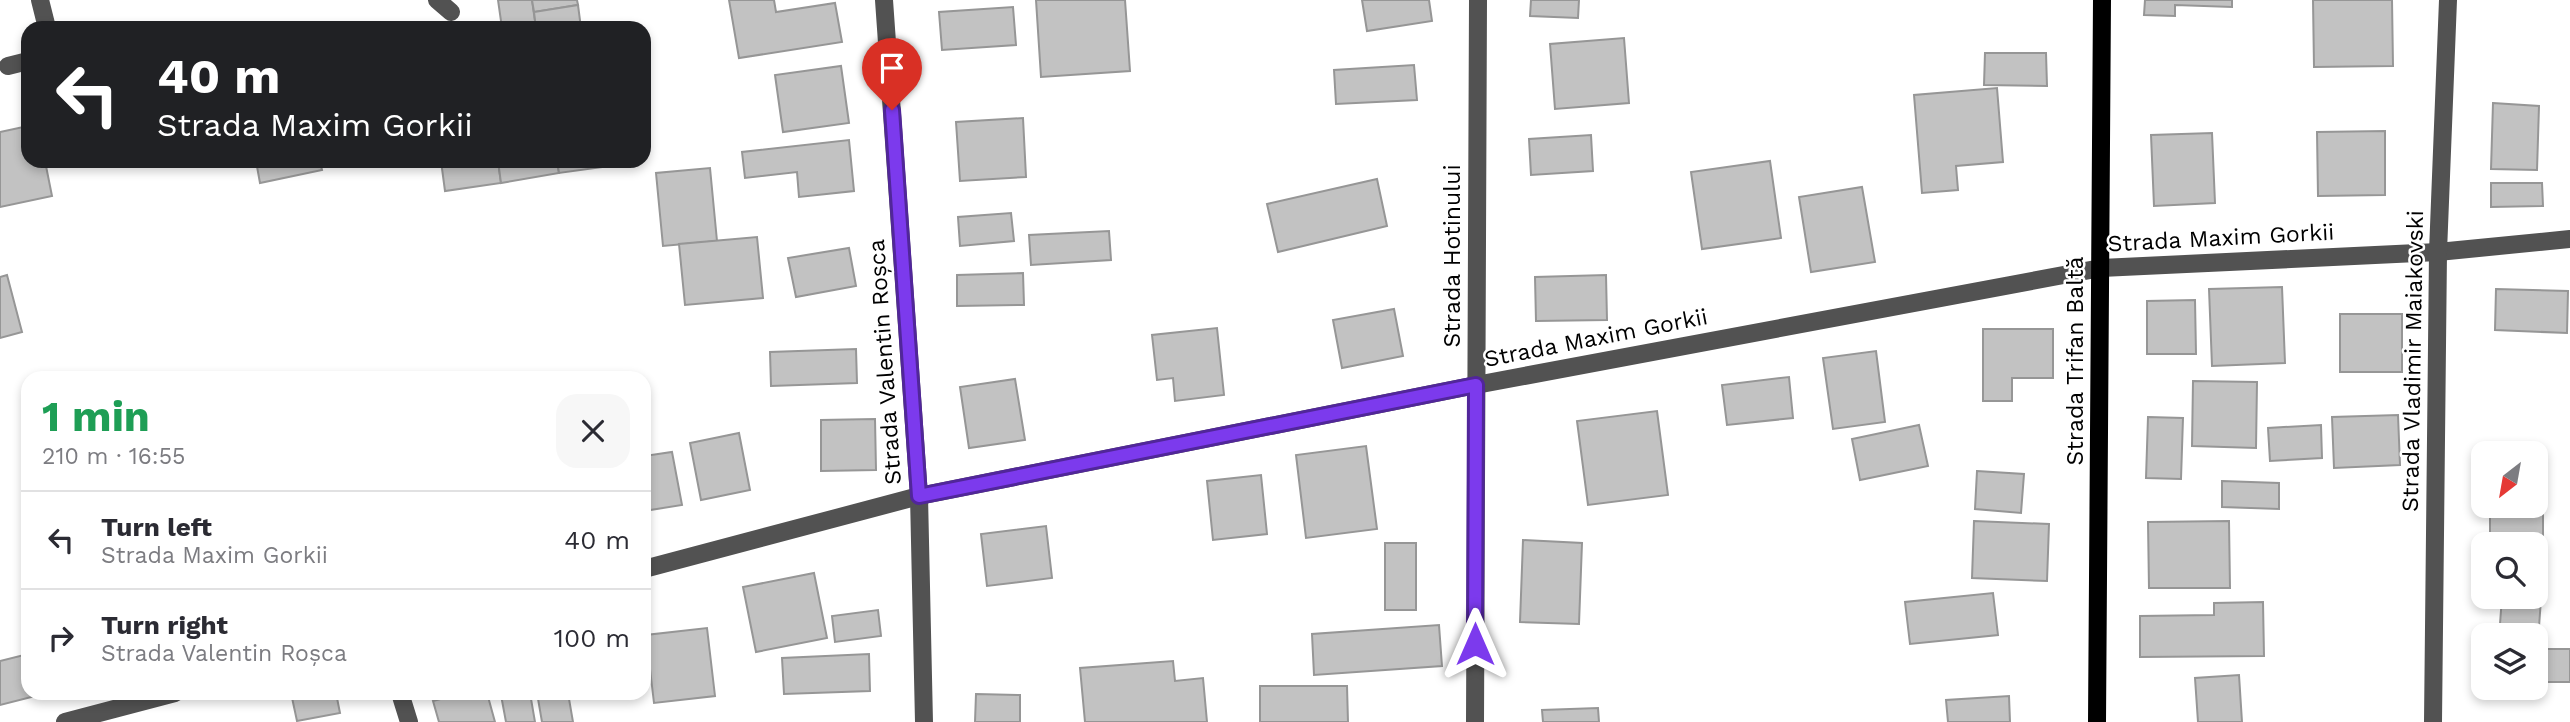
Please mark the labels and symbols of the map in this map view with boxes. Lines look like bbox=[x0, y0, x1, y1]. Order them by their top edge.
pin bbox=[862, 38, 922, 110]
street label: Strada Hotinului bbox=[1439, 164, 1466, 348]
street label: Strada Vladimir Maiakovski bbox=[2397, 210, 2429, 512]
street label: Strada Maxim Gorkii bbox=[2107, 219, 2335, 257]
street label: Strada Valentin Roșca bbox=[863, 238, 907, 486]
street label: Strada Trifan Baltă bbox=[2062, 256, 2089, 466]
street label: Strada Maxim Gorkii bbox=[1482, 303, 1710, 373]
north arrow bbox=[2471, 441, 2548, 518]
position arrow bbox=[1438, 607, 1512, 681]

